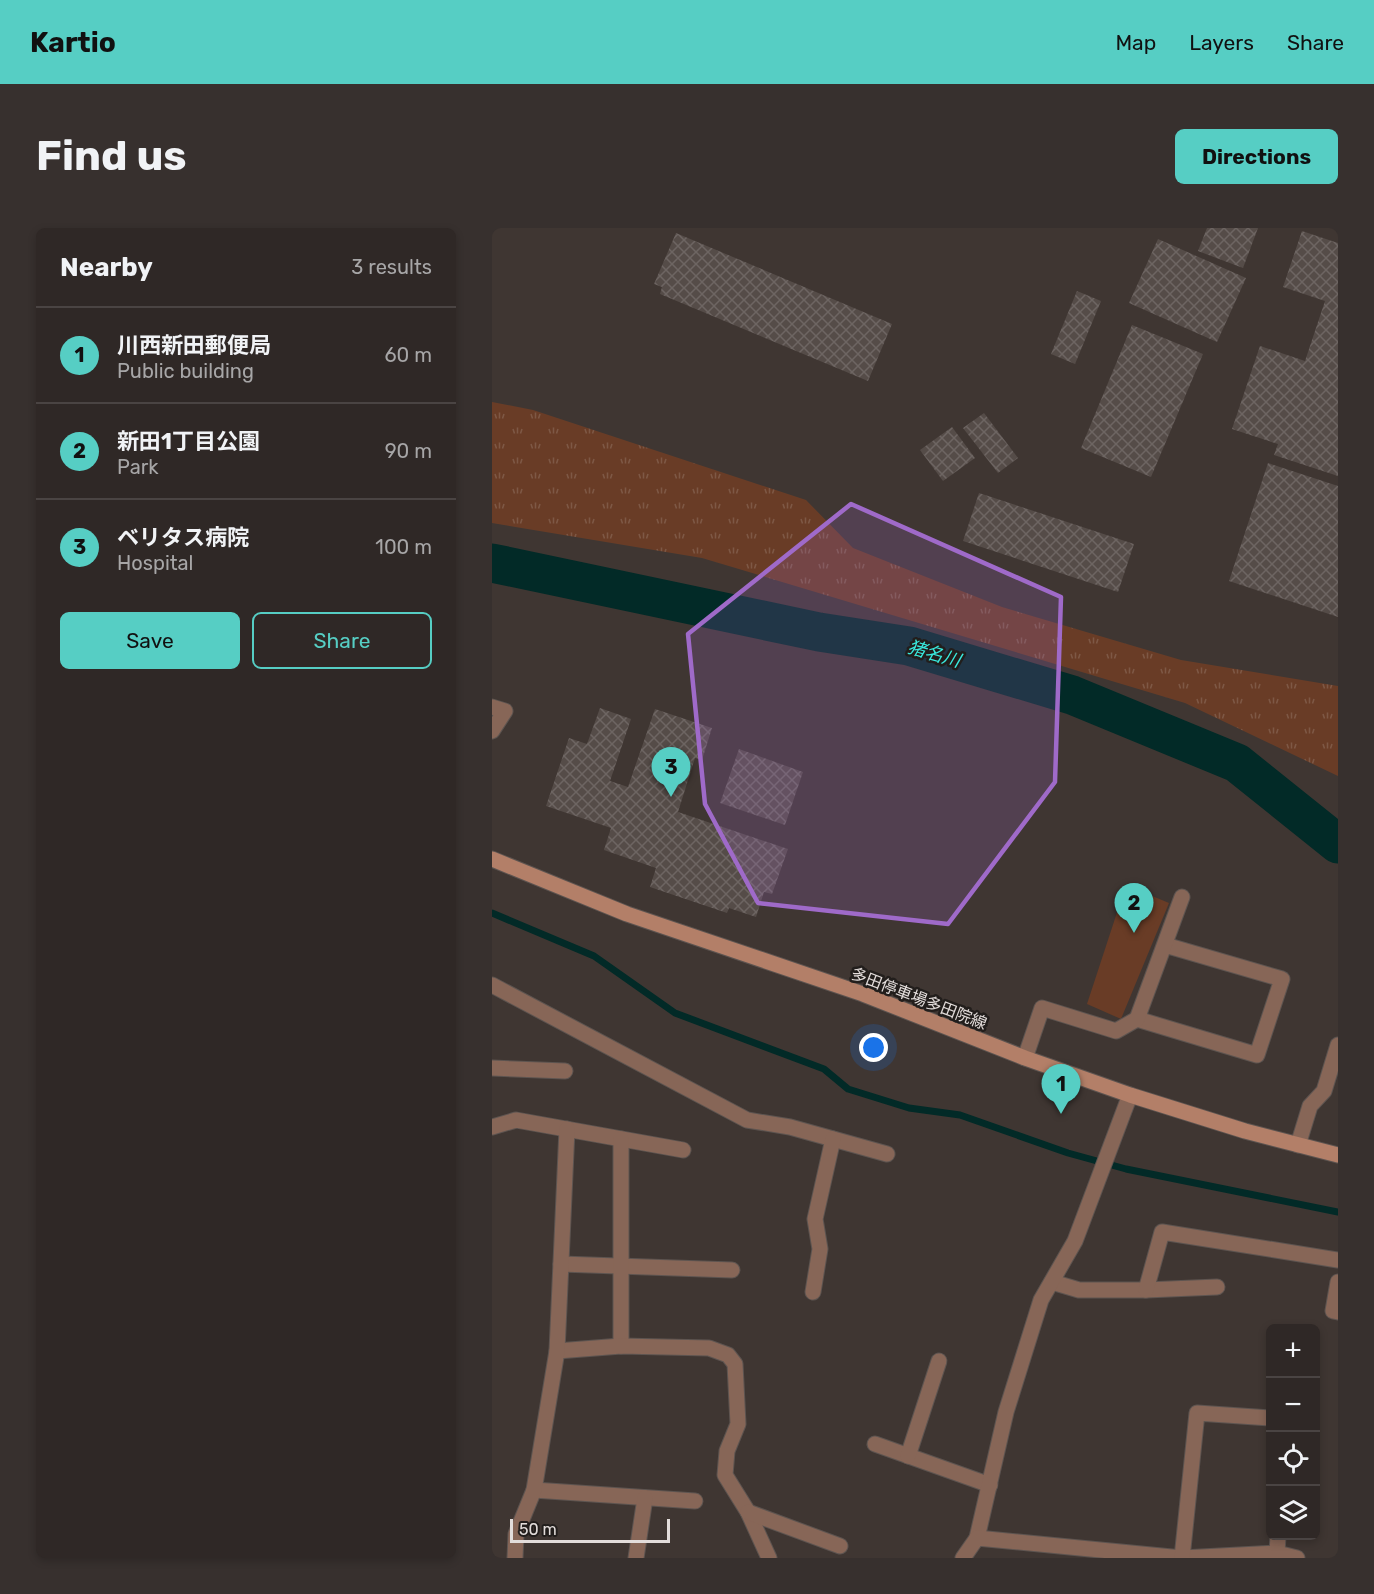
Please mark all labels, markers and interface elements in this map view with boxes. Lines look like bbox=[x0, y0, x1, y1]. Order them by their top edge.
text: Kartio bbox=[30, 26, 116, 59]
text: Map bbox=[1115, 30, 1156, 55]
text: Layers bbox=[1189, 30, 1254, 55]
text: Share bbox=[1287, 30, 1344, 55]
button: Directions bbox=[1175, 129, 1338, 184]
text: Find us bbox=[36, 131, 187, 181]
text: Nearby bbox=[60, 252, 153, 283]
text: 3 results bbox=[351, 255, 432, 279]
text: 川西新田郵便局 bbox=[117, 332, 271, 359]
text: 1 bbox=[75, 343, 84, 367]
text: 60 m bbox=[385, 343, 432, 367]
text: Public building bbox=[117, 359, 254, 383]
text: 新田1丁目公園 bbox=[117, 428, 260, 455]
text: 2 bbox=[73, 439, 86, 463]
text: 90 m bbox=[385, 439, 432, 463]
text: Park bbox=[117, 455, 159, 479]
text: ベリタス病院 bbox=[117, 524, 249, 551]
text: 3 bbox=[73, 535, 86, 559]
text: 100 m bbox=[375, 535, 432, 559]
text: Hospital bbox=[117, 551, 193, 575]
button: Save bbox=[60, 612, 240, 669]
button: Share bbox=[252, 612, 432, 669]
water label: 猪名川 bbox=[905, 636, 965, 673]
pin: 3 bbox=[652, 748, 690, 797]
pin: 2 bbox=[1114, 884, 1154, 933]
street label: 多田停車場多田院線 bbox=[848, 964, 989, 1033]
your location bbox=[859, 1033, 888, 1062]
pin: 1 bbox=[1042, 1064, 1080, 1114]
map controls bbox=[1266, 1324, 1320, 1540]
button: + bbox=[1266, 1324, 1320, 1378]
button: − bbox=[1266, 1378, 1320, 1432]
button: locate bbox=[1266, 1432, 1320, 1486]
button: layers bbox=[1266, 1486, 1320, 1540]
scale bar bbox=[510, 1516, 670, 1544]
text: 50 m bbox=[519, 1520, 557, 1539]

